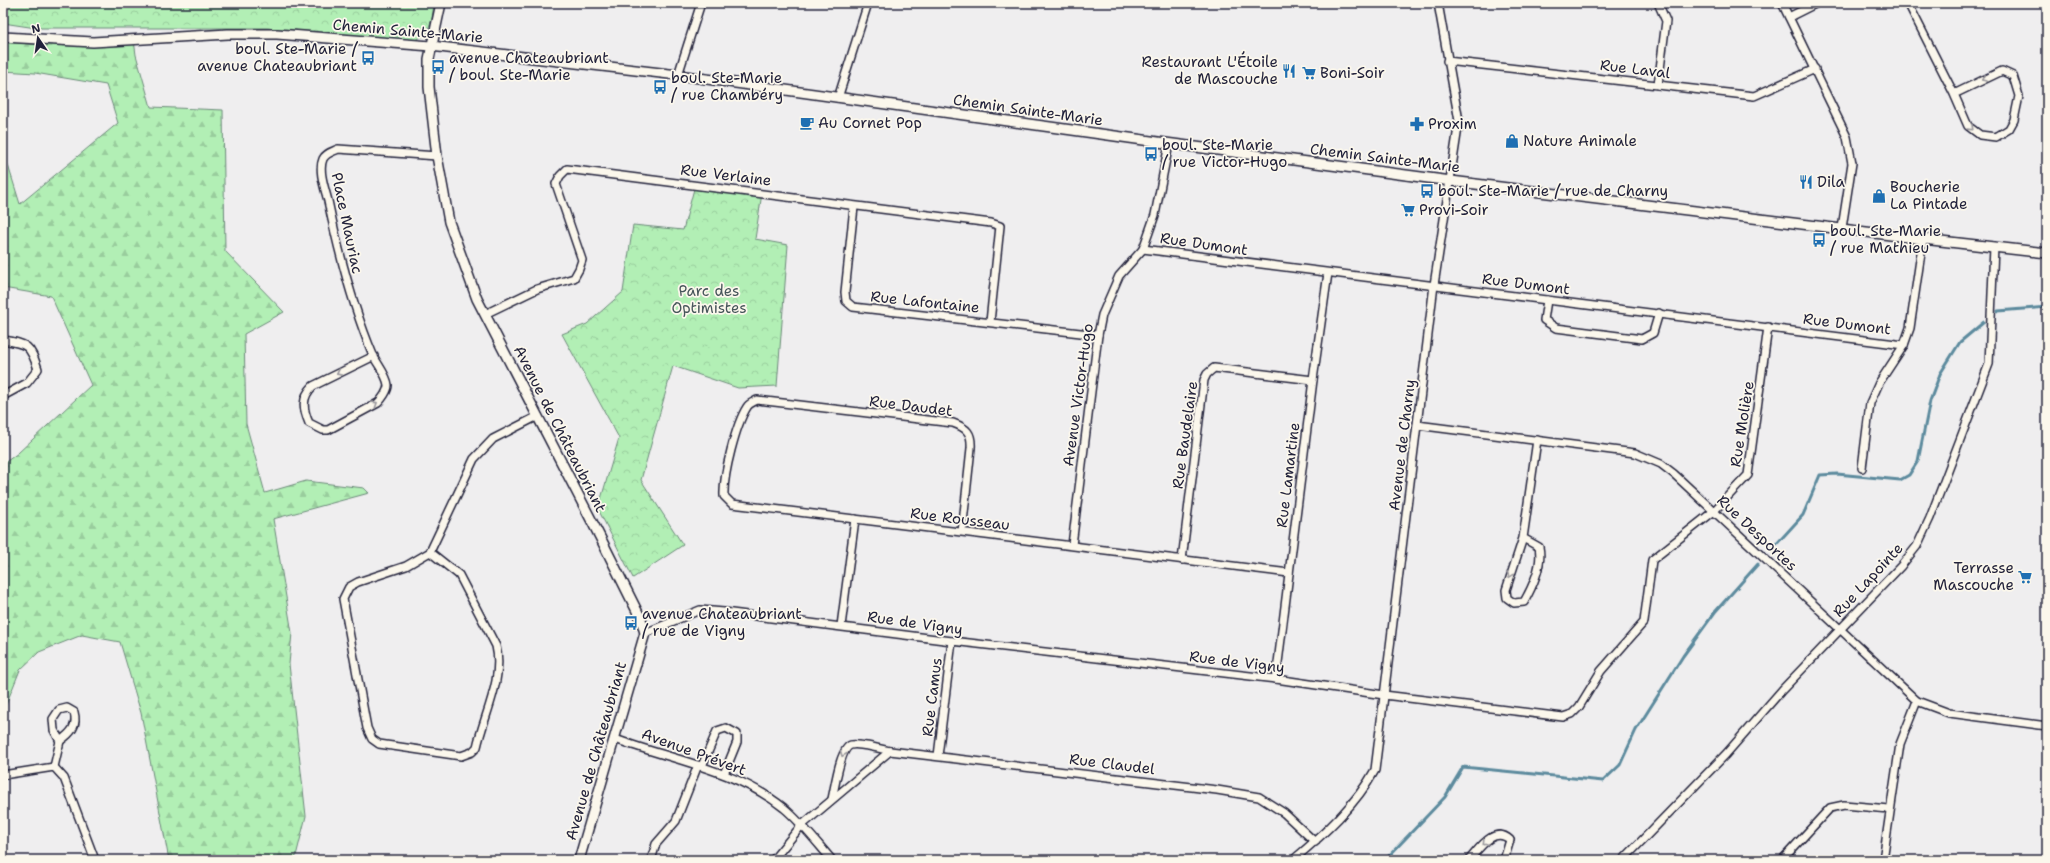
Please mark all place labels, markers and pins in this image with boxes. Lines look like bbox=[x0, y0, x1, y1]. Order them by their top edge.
place label: boul. Ste-Marie / avenue Chateaubriant bbox=[197, 39, 359, 76]
place label: avenue Chateaubriant / boul. Ste-Marie bbox=[449, 48, 609, 85]
bus stop icon: boul. Ste-Marie / avenue Chateaubriant bbox=[360, 50, 376, 66]
place label: Restaurant L'Étoile de Mascouche bbox=[1142, 51, 1278, 89]
bus stop icon: avenue Chateaubriant / boul. Ste-Marie bbox=[430, 59, 446, 75]
restaurant icon: Restaurant L'Étoile de Mascouche bbox=[1281, 63, 1297, 79]
place label: Boni-Soir bbox=[1320, 63, 1385, 83]
supermarket icon: Boni-Soir bbox=[1301, 65, 1317, 81]
place label: boul. Ste-Marie / rue Chambéry bbox=[671, 68, 783, 105]
bus stop icon: boul. Ste-Marie / rue Chambéry bbox=[652, 79, 668, 95]
place label: Au Cornet Pop bbox=[818, 113, 922, 133]
place label: Proxim bbox=[1428, 114, 1477, 134]
cafe icon: Au Cornet Pop bbox=[799, 115, 815, 131]
pharmacy icon: Proxim bbox=[1409, 116, 1425, 132]
place label: Nature Animale bbox=[1523, 131, 1637, 151]
shop icon: Nature Animale bbox=[1504, 133, 1520, 149]
place label: boul. Ste-Marie / rue Victor-Hugo bbox=[1162, 135, 1287, 172]
bus stop icon: boul. Ste-Marie / rue Victor-Hugo bbox=[1143, 146, 1159, 162]
place label: Dila bbox=[1817, 172, 1846, 192]
restaurant icon: Dila bbox=[1798, 174, 1814, 190]
place label: Boucherie La Pintade bbox=[1890, 177, 1967, 214]
place label: boul. Ste-Marie / rue de Charny bbox=[1438, 181, 1668, 201]
bus stop icon: boul. Ste-Marie / rue de Charny bbox=[1419, 183, 1435, 199]
shop icon: Boucherie La Pintade bbox=[1871, 188, 1887, 204]
place label: Provi-Soir bbox=[1419, 200, 1489, 220]
supermarket icon: Provi-Soir bbox=[1400, 202, 1416, 218]
place label: boul. Ste-Marie / rue Mathieu bbox=[1830, 221, 1941, 258]
bus stop icon: boul. Ste-Marie / rue Mathieu bbox=[1811, 232, 1827, 248]
place label: Terrasse Mascouche bbox=[1933, 558, 2014, 595]
supermarket icon: Terrasse Mascouche bbox=[2017, 569, 2033, 585]
place label: avenue Chateaubriant / rue de Vigny bbox=[642, 604, 802, 641]
bus stop icon: avenue Chateaubriant / rue de Vigny bbox=[623, 615, 639, 631]

